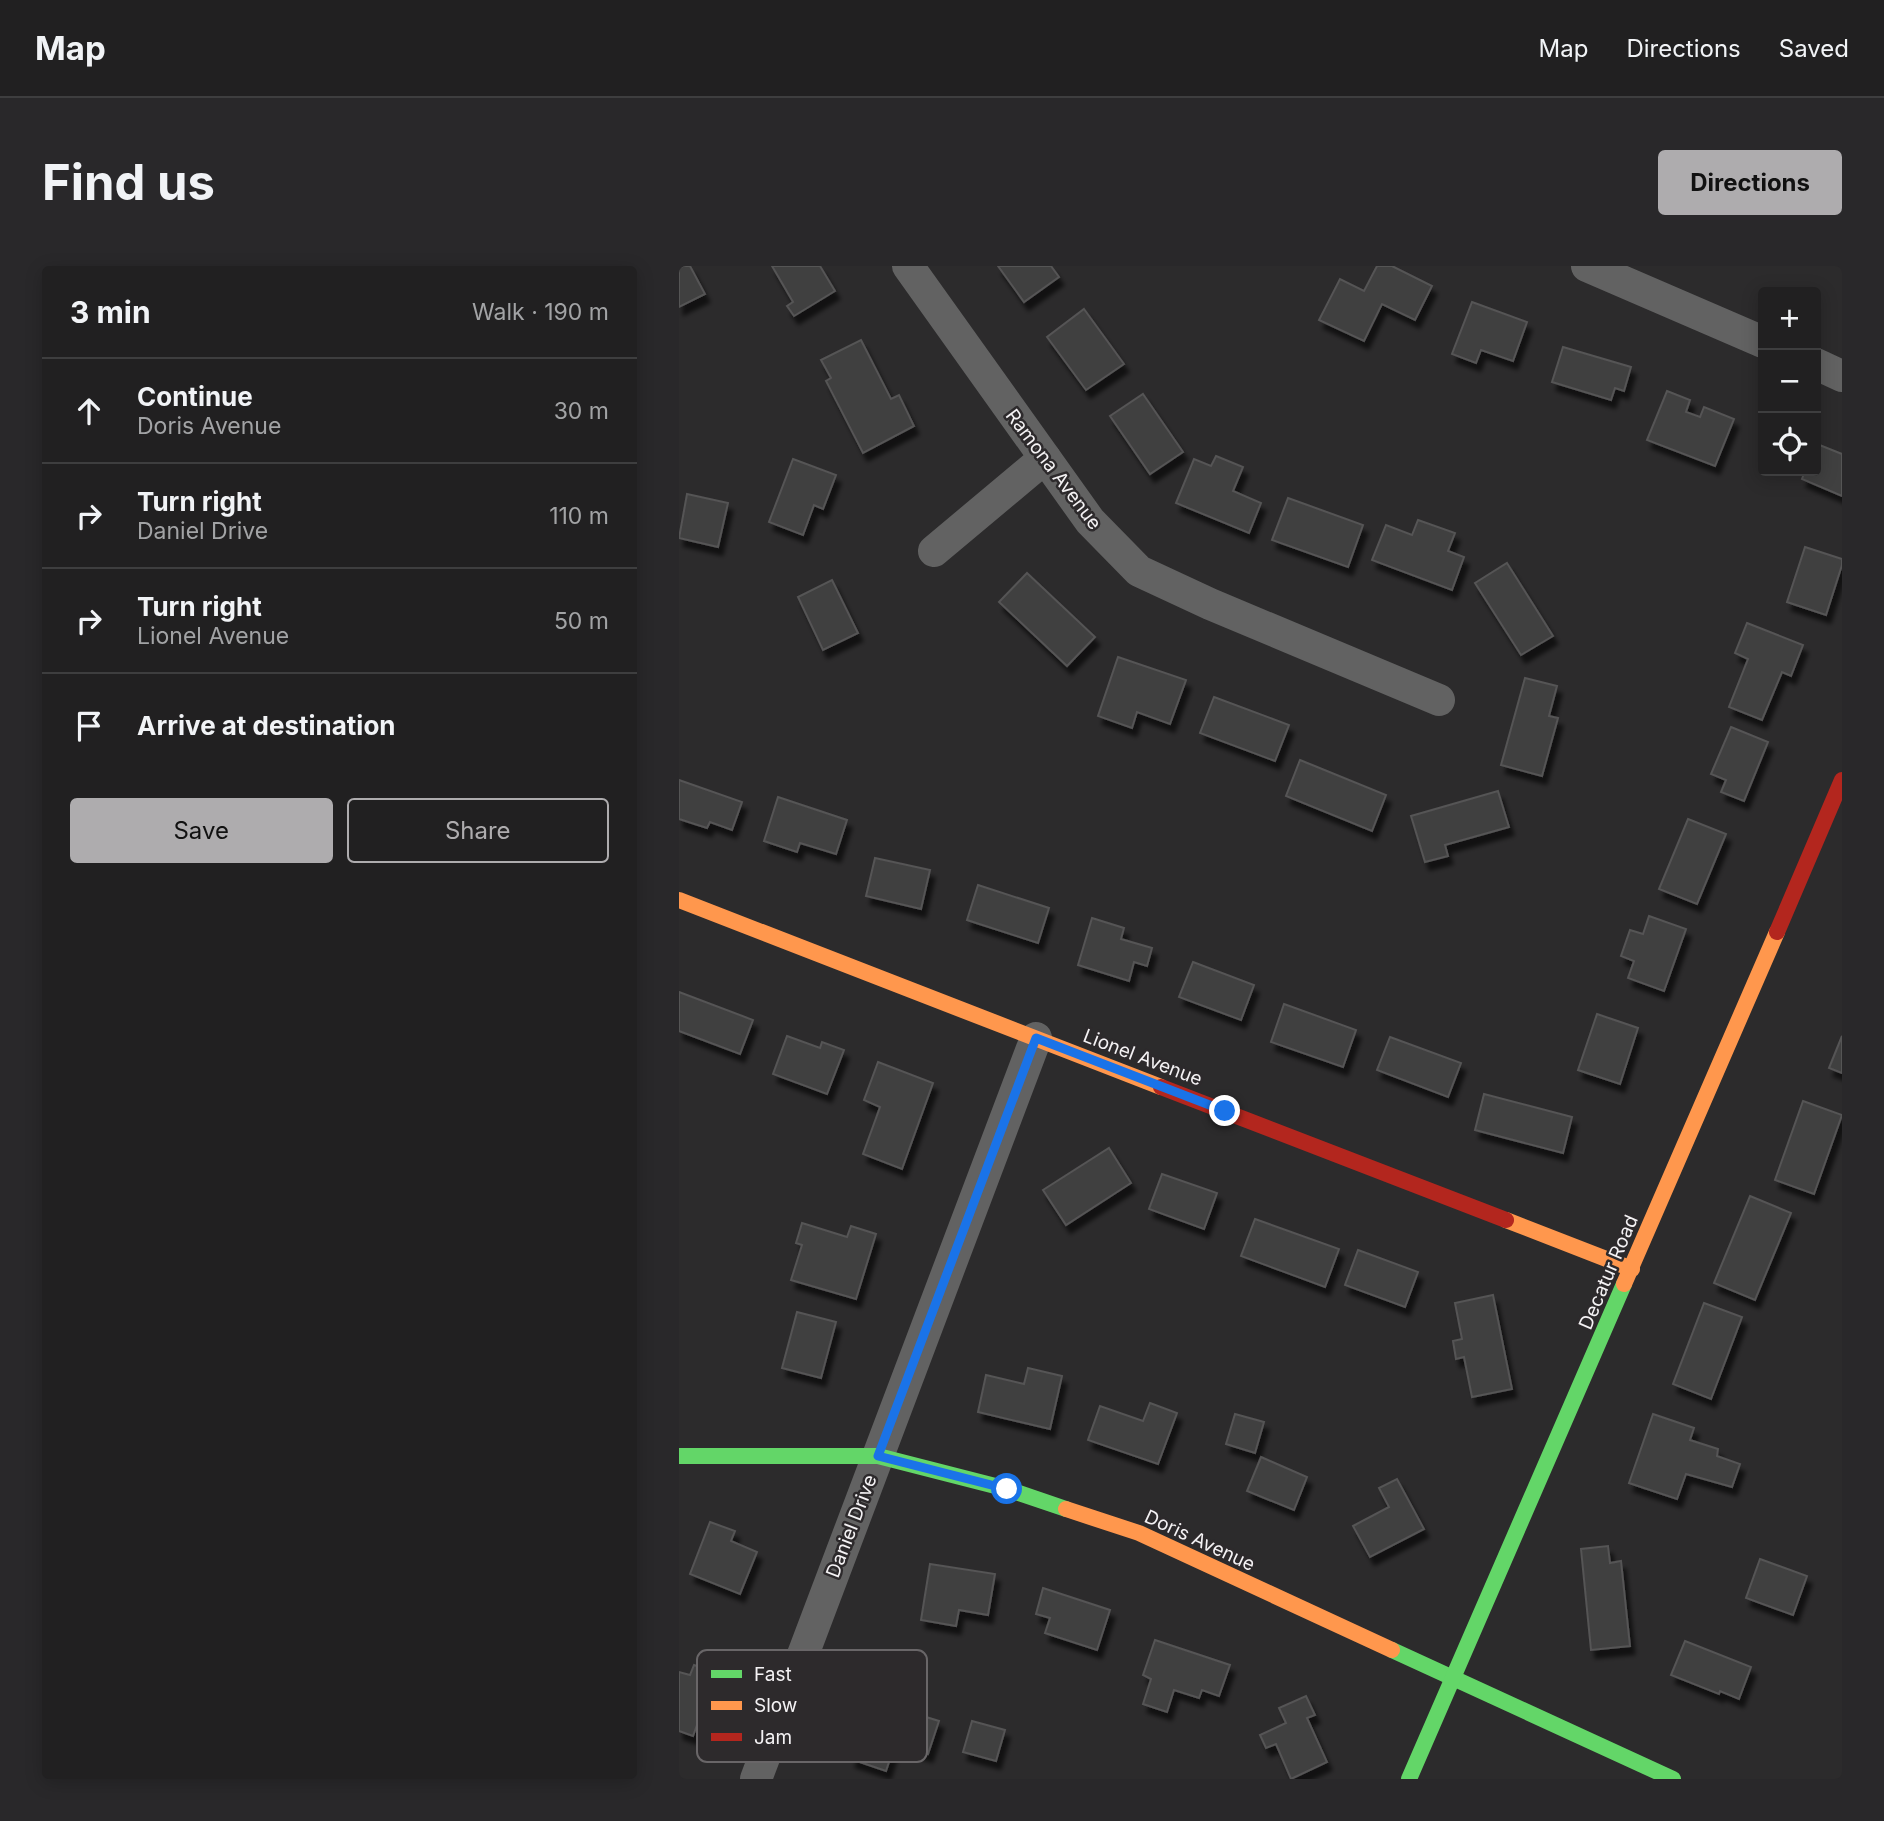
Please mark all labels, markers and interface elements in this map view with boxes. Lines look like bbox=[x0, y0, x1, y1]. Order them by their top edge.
text: Map bbox=[35, 28, 106, 68]
text: Map bbox=[1539, 34, 1588, 63]
text: Directions bbox=[1626, 34, 1741, 63]
text: Saved bbox=[1779, 34, 1849, 63]
button: Directions bbox=[1658, 150, 1842, 215]
text: Find us bbox=[42, 153, 215, 212]
map controls bbox=[1758, 287, 1821, 476]
button: + bbox=[1758, 287, 1821, 350]
text: 3 min bbox=[70, 294, 151, 330]
text: Walk · 190 m bbox=[472, 298, 609, 326]
button: − bbox=[1758, 350, 1821, 413]
text: Continue bbox=[137, 381, 253, 412]
icon: ahead bbox=[70, 392, 108, 430]
text: 30 m bbox=[554, 397, 609, 425]
street label: Ramona Avenue bbox=[1001, 405, 1106, 534]
text: Doris Avenue bbox=[137, 412, 281, 440]
button: locate bbox=[1758, 413, 1821, 476]
text: Turn right bbox=[137, 486, 262, 517]
icon: right bbox=[70, 497, 108, 535]
text: 110 m bbox=[549, 502, 609, 530]
text: Daniel Drive bbox=[137, 517, 268, 545]
text: Turn right bbox=[137, 591, 262, 622]
icon: right bbox=[70, 602, 108, 640]
text: 50 m bbox=[554, 607, 609, 635]
text: Lionel Avenue bbox=[137, 622, 289, 650]
icon: arrive bbox=[70, 707, 108, 745]
text: Arrive at destination bbox=[137, 710, 396, 741]
button: Save bbox=[70, 798, 333, 863]
button: Share bbox=[347, 798, 609, 863]
street label: Lionel Avenue bbox=[1080, 1024, 1206, 1091]
route end bbox=[1209, 1095, 1240, 1126]
street label: Decatur Road bbox=[1574, 1211, 1643, 1333]
street label: Daniel Drive bbox=[821, 1471, 882, 1581]
route start bbox=[991, 1473, 1022, 1504]
street label: Doris Avenue bbox=[1141, 1505, 1259, 1576]
legend bbox=[697, 1650, 927, 1762]
text: Fast bbox=[754, 1663, 792, 1686]
text: Slow bbox=[754, 1694, 797, 1717]
text: Jam bbox=[754, 1726, 792, 1749]

